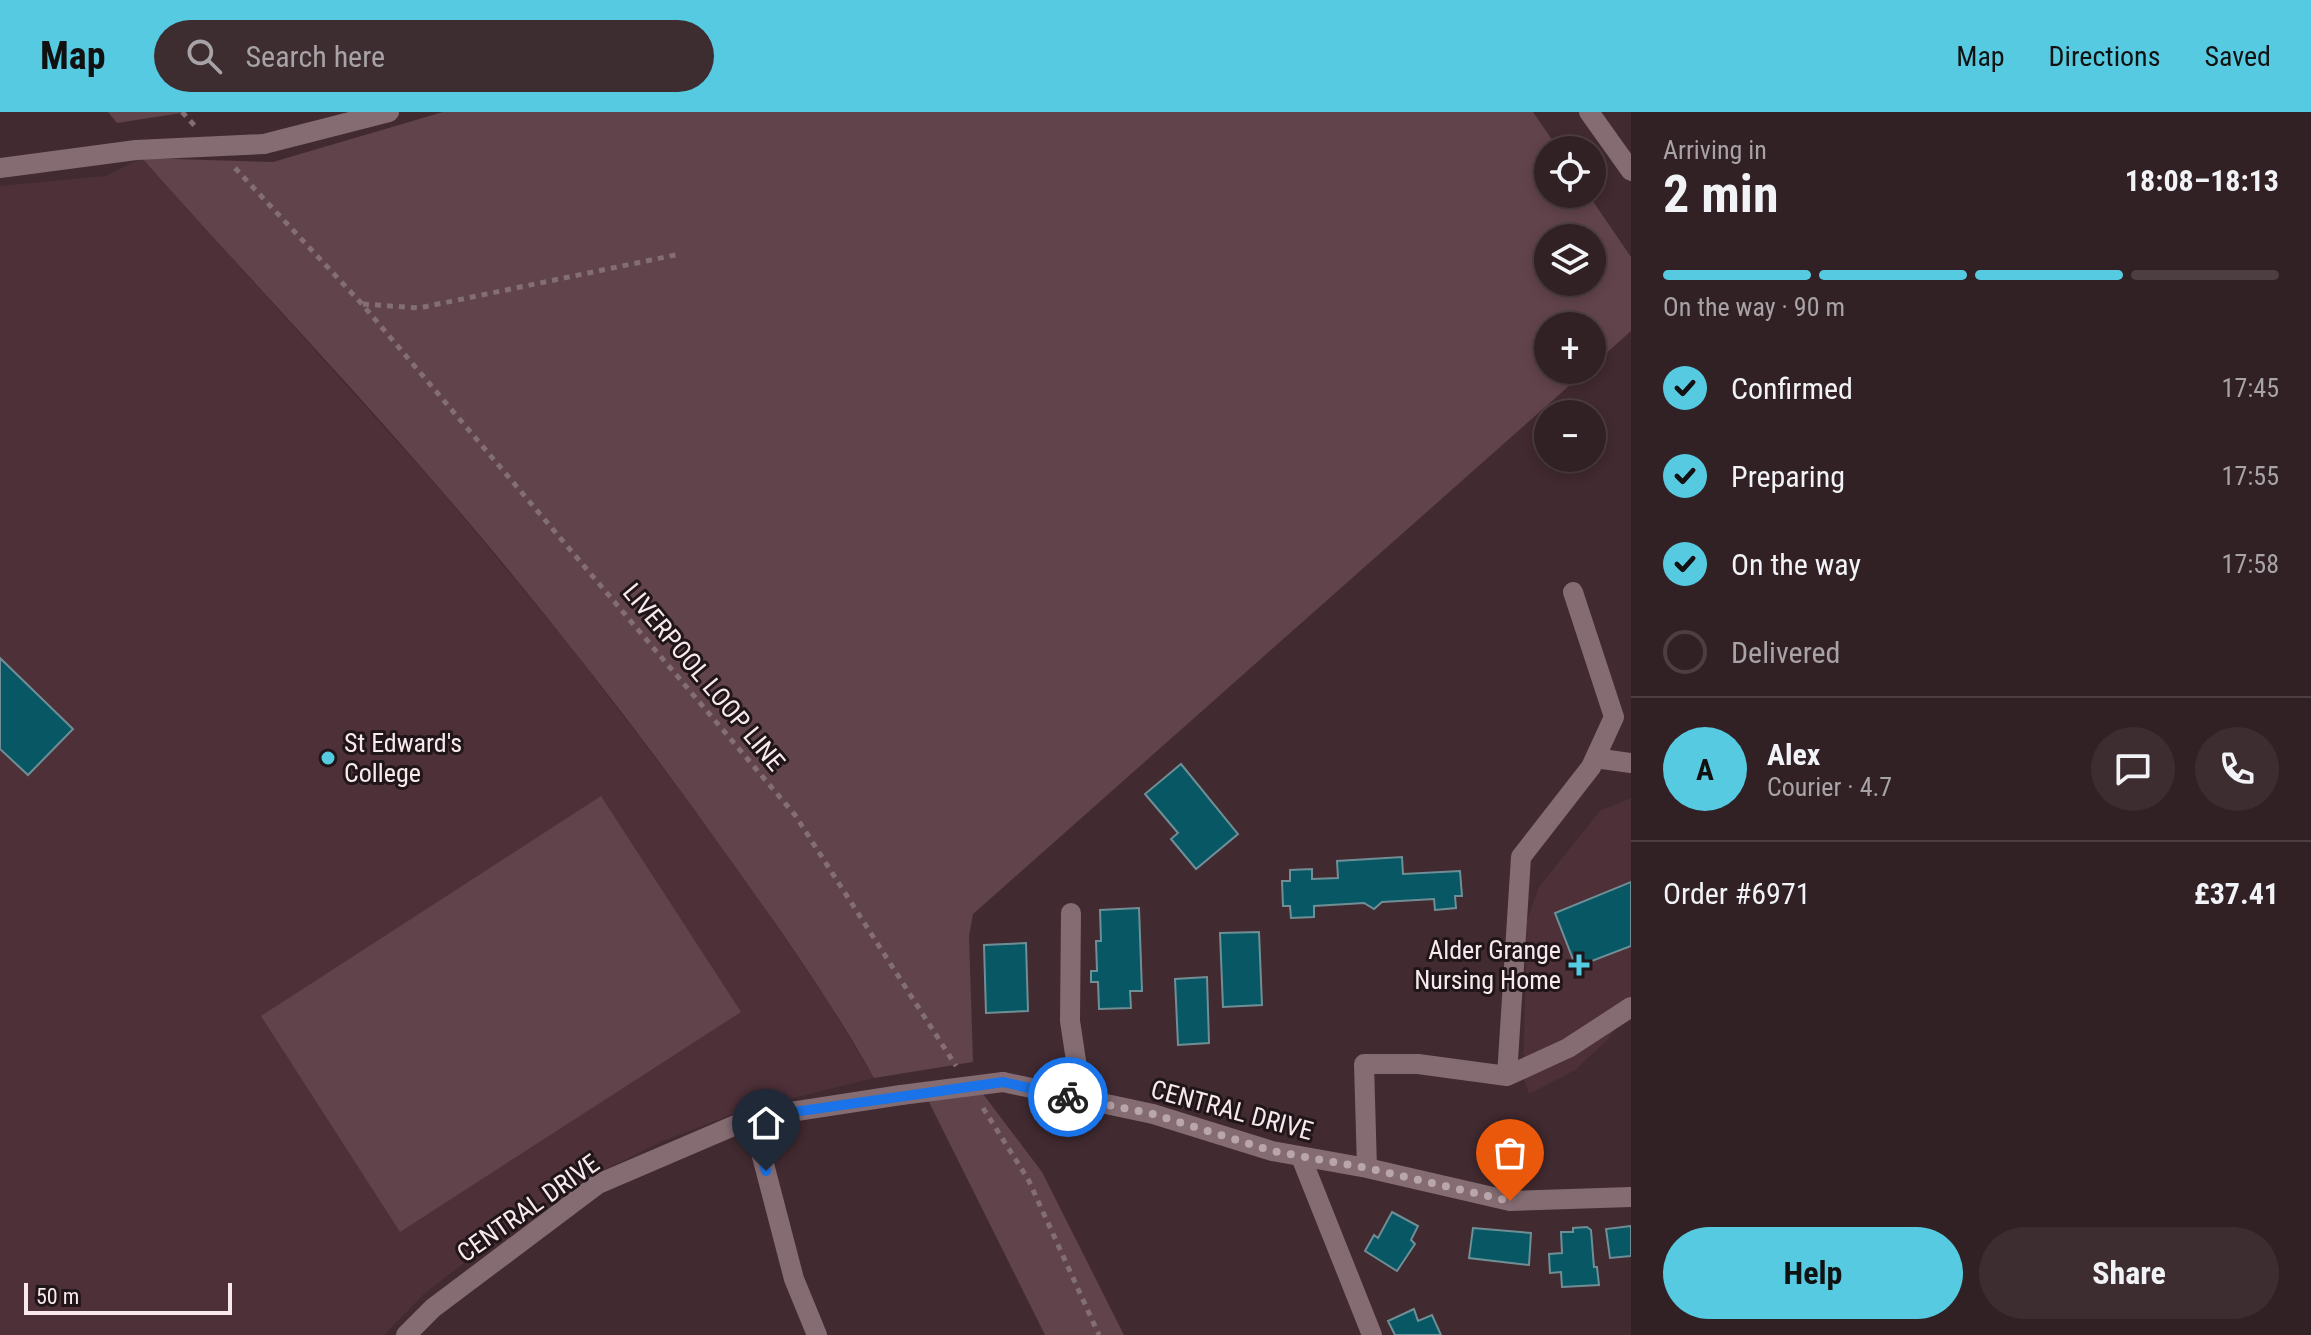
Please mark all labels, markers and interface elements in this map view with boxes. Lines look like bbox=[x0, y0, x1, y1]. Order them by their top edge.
search box bbox=[154, 20, 714, 92]
text: Map bbox=[40, 34, 106, 78]
icon: search bbox=[182, 34, 226, 78]
text: Search here bbox=[246, 39, 385, 74]
text: Map bbox=[1956, 40, 2005, 73]
text: Directions bbox=[2049, 40, 2160, 73]
text: Saved bbox=[2204, 40, 2271, 73]
text: Arriving in bbox=[1663, 135, 1767, 165]
map controls bbox=[1534, 136, 1606, 472]
button: locate bbox=[1534, 136, 1606, 208]
text: 18:08–18:13 bbox=[2125, 163, 2279, 198]
text: 2 min bbox=[1663, 164, 1779, 225]
button: layers bbox=[1534, 224, 1606, 296]
text: On the way · 90 m bbox=[1663, 292, 1845, 322]
button: + bbox=[1534, 312, 1606, 384]
icon: check bbox=[1663, 366, 1707, 410]
text: Confirmed bbox=[1731, 371, 1853, 406]
text: 17:45 bbox=[2222, 373, 2279, 403]
button: − bbox=[1534, 400, 1606, 472]
icon: check bbox=[1663, 454, 1707, 498]
text: Preparing bbox=[1731, 459, 1845, 494]
text: 17:55 bbox=[2222, 461, 2279, 491]
icon: check bbox=[1663, 542, 1707, 586]
text: On the way bbox=[1731, 547, 1861, 582]
text: 17:58 bbox=[2222, 549, 2279, 579]
street label: LIVERPOOL LOOP LINE bbox=[617, 577, 791, 777]
text: Delivered bbox=[1731, 635, 1840, 670]
button: chat bbox=[2091, 727, 2175, 811]
button: phone bbox=[2195, 727, 2279, 811]
place label: St Edward's College bbox=[344, 728, 462, 788]
text: Alex bbox=[1767, 737, 1820, 772]
marker: St Edward's College bbox=[319, 749, 337, 767]
text: A bbox=[1696, 752, 1714, 787]
text: Courier · 4.7 bbox=[1767, 772, 1892, 802]
text: Order #6971 bbox=[1663, 876, 1811, 911]
text: £37.41 bbox=[2194, 876, 2279, 911]
place label: Alder Grange Nursing Home bbox=[1414, 935, 1561, 995]
marker: Alder Grange Nursing Home bbox=[1568, 954, 1590, 976]
courier bbox=[1028, 1057, 1108, 1137]
street label: CENTRAL DRIVE bbox=[1148, 1074, 1316, 1146]
icon: bike bbox=[1046, 1075, 1090, 1119]
pin bbox=[732, 1089, 800, 1171]
icon: home bbox=[744, 1101, 788, 1145]
pin bbox=[1476, 1119, 1544, 1201]
icon: bag bbox=[1488, 1131, 1532, 1175]
street label: CENTRAL DRIVE bbox=[451, 1148, 605, 1268]
button: Help bbox=[1663, 1227, 1963, 1319]
button: Share bbox=[1979, 1227, 2279, 1319]
scale bar bbox=[24, 1279, 232, 1315]
text: 50 m bbox=[36, 1284, 79, 1309]

